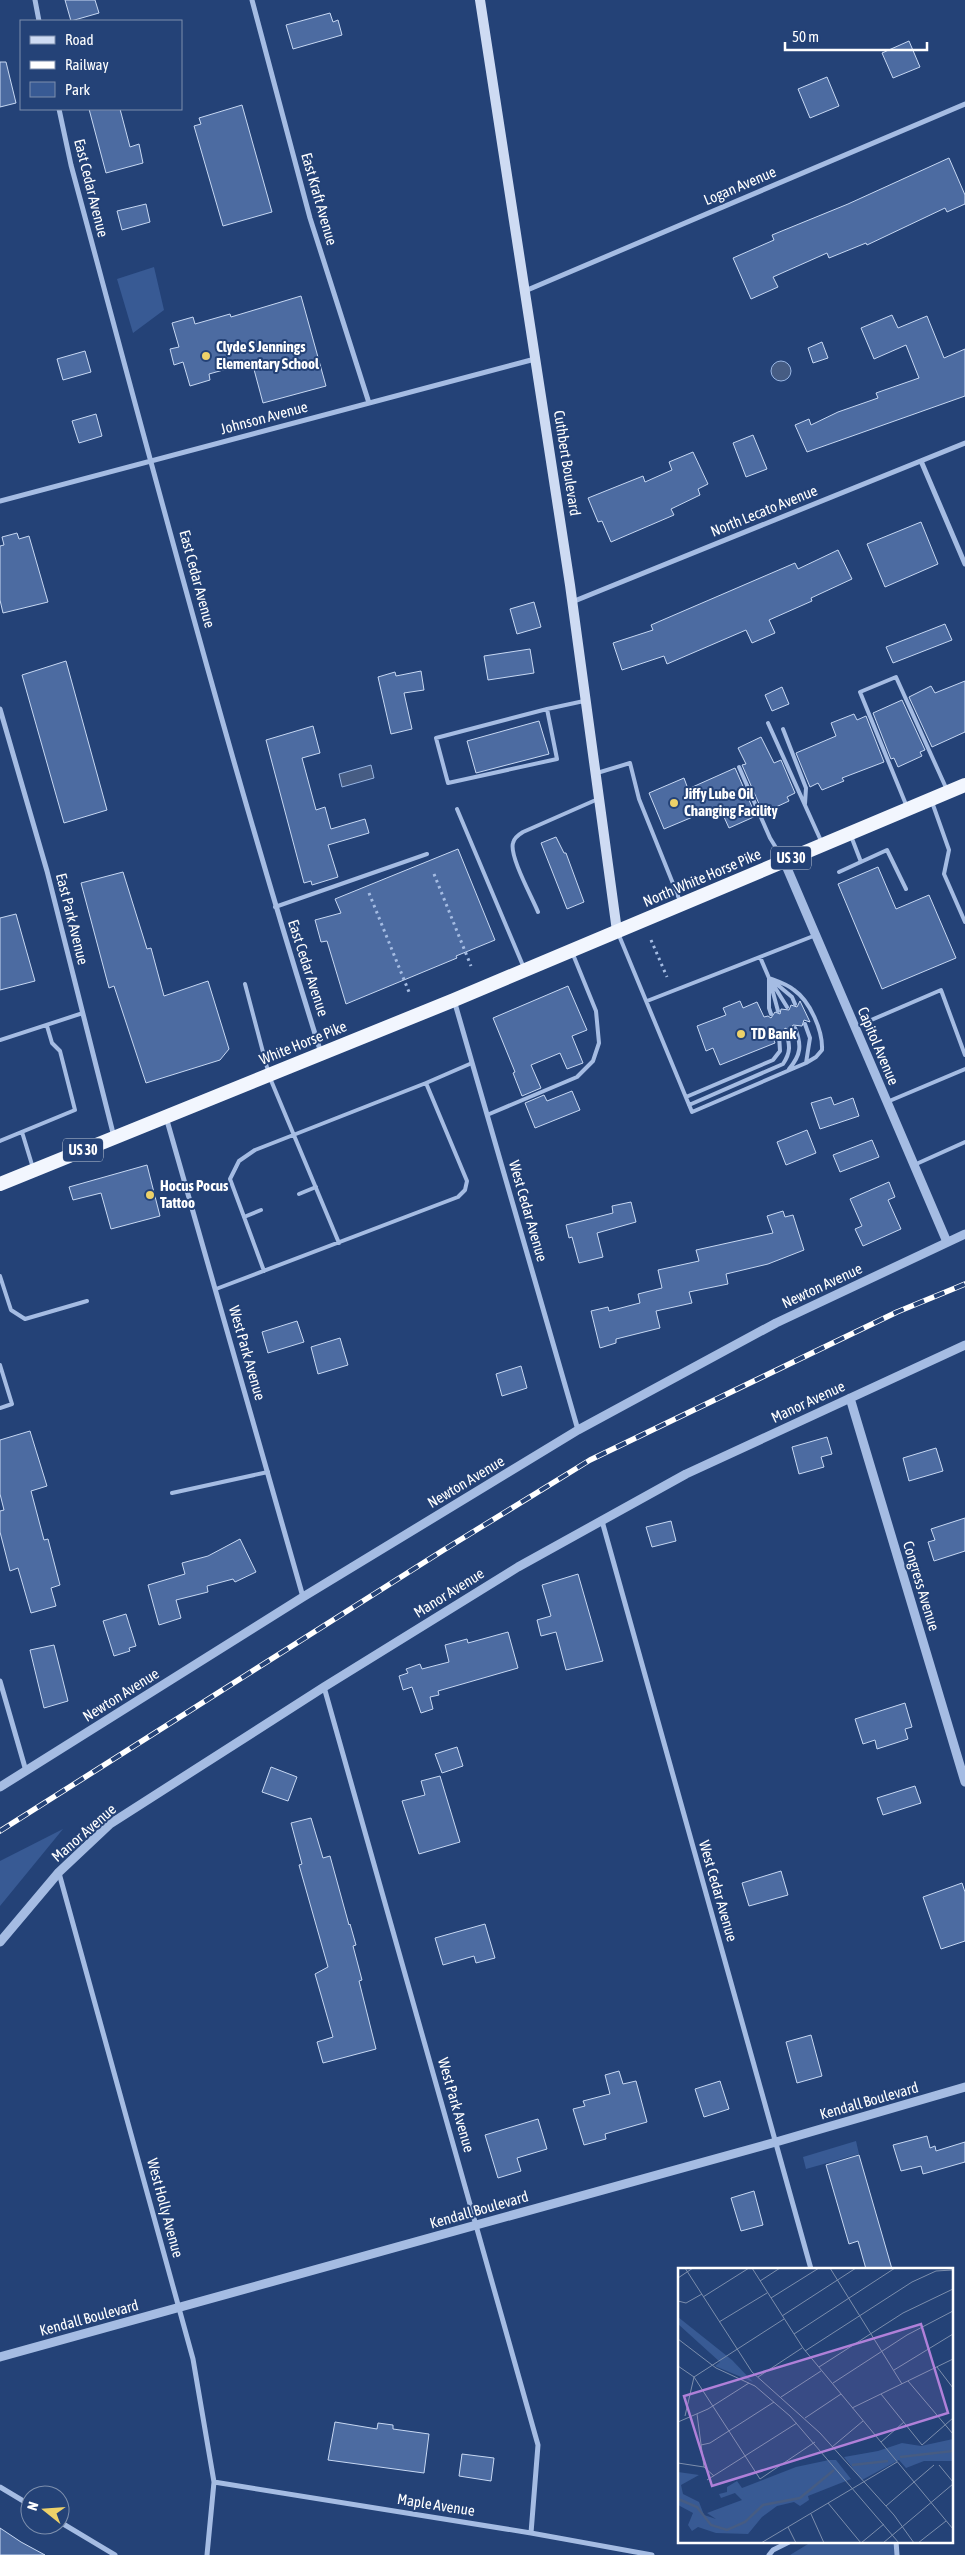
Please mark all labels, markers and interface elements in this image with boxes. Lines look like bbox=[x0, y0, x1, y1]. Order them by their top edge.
legend bbox=[20, 20, 182, 110]
scale bar bbox=[785, 20, 928, 52]
text: 50 m bbox=[792, 28, 819, 45]
text: Road bbox=[65, 31, 94, 48]
text: Railway bbox=[65, 56, 109, 73]
text: Park bbox=[65, 81, 90, 98]
street label: East Cedar Avenue bbox=[71, 137, 112, 239]
street label: East Kraft Avenue bbox=[298, 151, 341, 247]
street label: Logan Avenue bbox=[701, 163, 779, 208]
place label: Clyde S Jennings Elementary School bbox=[216, 338, 320, 372]
marker: Clyde S Jennings Elementary School bbox=[200, 350, 212, 362]
street label: Johnson Avenue bbox=[218, 398, 310, 437]
street label: Cuthbert Boulevard bbox=[551, 409, 584, 517]
street label: North Lecato Avenue bbox=[708, 481, 820, 540]
street label: East Cedar Avenue bbox=[176, 528, 219, 630]
place label: Jiffy Lube Oil Changing Facility bbox=[683, 785, 778, 819]
marker: Jiffy Lube Oil Changing Facility bbox=[668, 797, 680, 809]
street label: North White Horse Pike bbox=[640, 845, 763, 910]
road number: US 30 bbox=[771, 846, 811, 870]
street label: East Park Avenue bbox=[53, 871, 92, 967]
street label: East Cedar Avenue bbox=[285, 917, 332, 1018]
street label: Capitol Avenue bbox=[854, 1004, 903, 1088]
street label: White Horse Pike bbox=[257, 1017, 349, 1068]
place label: TD Bank bbox=[751, 1025, 796, 1042]
marker: TD Bank bbox=[735, 1028, 747, 1040]
road number: US 30 bbox=[63, 1138, 103, 1162]
street label: West Cedar Avenue bbox=[506, 1158, 551, 1264]
place label: Hocus Pocus Tattoo bbox=[160, 1177, 229, 1211]
marker: Hocus Pocus Tattoo bbox=[144, 1189, 156, 1201]
street label: Newton Avenue bbox=[779, 1259, 865, 1312]
street label: West Park Avenue bbox=[226, 1304, 269, 1402]
street label: Manor Avenue bbox=[768, 1377, 848, 1426]
street label: Newton Avenue bbox=[424, 1452, 507, 1511]
street label: Congress Avenue bbox=[900, 1539, 943, 1633]
street label: Manor Avenue bbox=[411, 1564, 487, 1621]
street label: Newton Avenue bbox=[80, 1664, 162, 1725]
street label: Manor Avenue bbox=[48, 1800, 119, 1865]
street label: West Cedar Avenue bbox=[696, 1838, 741, 1944]
street label: West Park Avenue bbox=[435, 2056, 478, 2154]
street label: Kendall Boulevard bbox=[818, 2078, 920, 2123]
street label: West Holly Avenue bbox=[144, 2156, 187, 2260]
street label: Kendall Boulevard bbox=[428, 2187, 530, 2232]
inset map bbox=[678, 2268, 952, 2542]
street label: Kendall Boulevard bbox=[38, 2296, 140, 2339]
north arrow bbox=[20, 2485, 70, 2535]
street label: Maple Avenue bbox=[396, 2490, 476, 2519]
text: N bbox=[24, 2500, 41, 2512]

